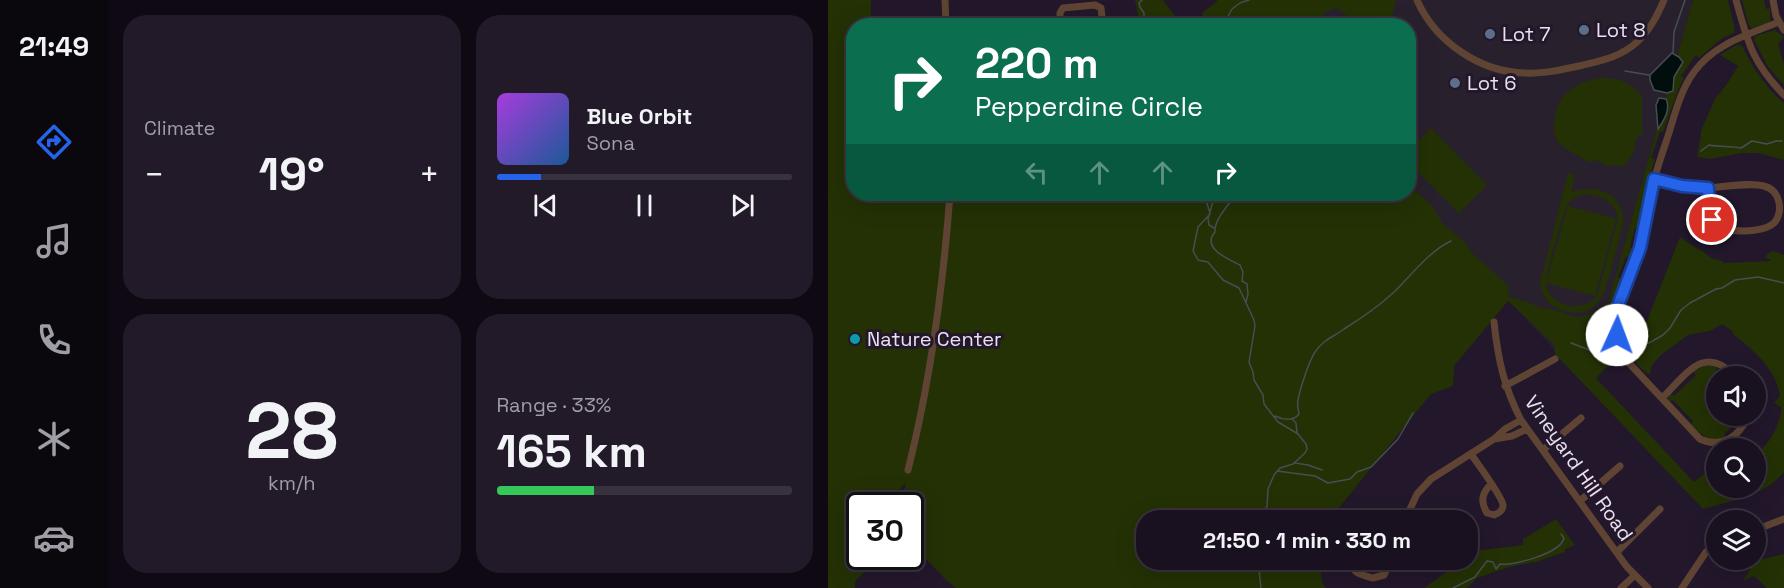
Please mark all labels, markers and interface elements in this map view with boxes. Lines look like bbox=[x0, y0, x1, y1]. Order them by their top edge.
place label: Lot 8 bbox=[1596, 17, 1646, 43]
place label: Lot 7 bbox=[1502, 21, 1550, 47]
marker: Lot 8 bbox=[1577, 23, 1591, 37]
marker: Lot 7 bbox=[1483, 27, 1497, 41]
text: 21:49 bbox=[19, 29, 89, 64]
text: 220 m bbox=[975, 37, 1099, 90]
icon: right bbox=[876, 42, 954, 120]
place label: Lot 6 bbox=[1467, 70, 1516, 96]
marker: Lot 6 bbox=[1448, 76, 1462, 90]
text: Pepperdine Circle bbox=[975, 89, 1203, 124]
text: Blue Orbit bbox=[587, 102, 692, 130]
text: Climate bbox=[144, 115, 215, 141]
icon: directions bbox=[33, 121, 75, 163]
text: Sona bbox=[587, 130, 635, 156]
text: 19° bbox=[259, 146, 325, 203]
text: − bbox=[144, 154, 164, 196]
text: + bbox=[419, 154, 439, 196]
icon: left bbox=[1020, 156, 1053, 189]
icon: ahead bbox=[1083, 156, 1116, 189]
icon: ahead bbox=[1146, 156, 1179, 189]
icon: right bbox=[1209, 156, 1242, 189]
icon: previous bbox=[529, 189, 562, 222]
icon: pause bbox=[628, 189, 661, 222]
icon: next bbox=[726, 189, 759, 222]
pin bbox=[1686, 194, 1737, 245]
icon: arrive bbox=[1695, 203, 1728, 236]
icon: music bbox=[33, 220, 75, 262]
position arrow bbox=[1585, 303, 1649, 367]
icon: phone bbox=[33, 319, 75, 361]
place label: Nature Center bbox=[867, 326, 1002, 352]
marker: Nature Center bbox=[848, 332, 862, 346]
map controls bbox=[1706, 366, 1766, 570]
button: sound bbox=[1706, 366, 1766, 426]
text: 28 bbox=[245, 381, 338, 481]
street label: Vineyard Hill Road bbox=[1519, 390, 1639, 546]
text: Range · 33% bbox=[497, 392, 611, 418]
icon: climate bbox=[33, 418, 75, 460]
text: 165 km bbox=[497, 423, 647, 480]
button: search bbox=[1706, 438, 1766, 498]
text: km/h bbox=[268, 470, 316, 496]
speed limit sign: 30 bbox=[846, 492, 924, 570]
button: layers bbox=[1706, 510, 1766, 570]
icon: car bbox=[33, 517, 75, 559]
text: 21:50 · 1 min · 330 m bbox=[1203, 526, 1411, 554]

